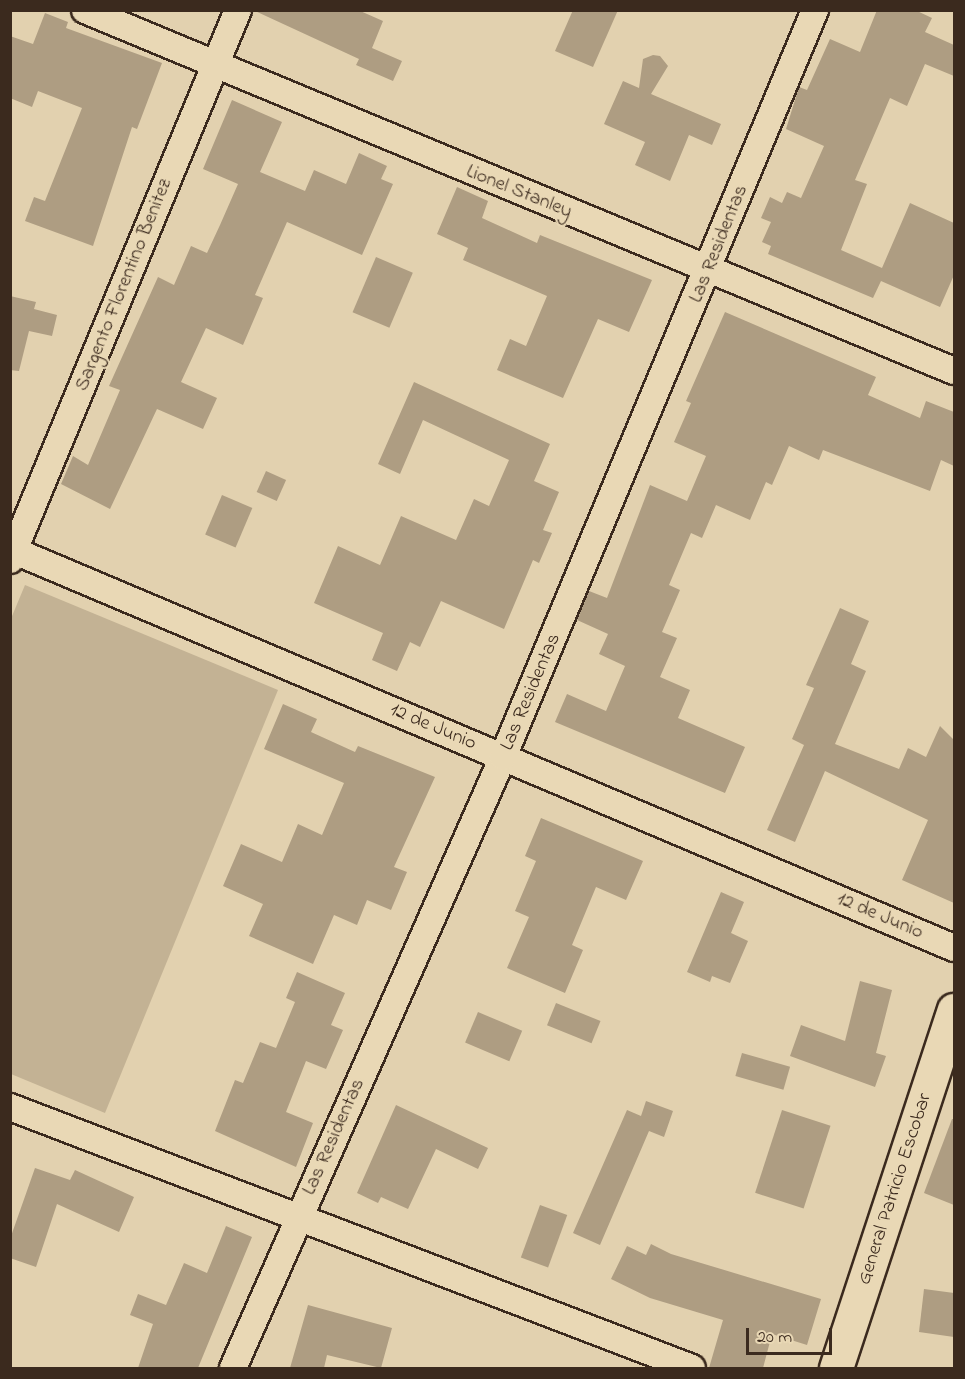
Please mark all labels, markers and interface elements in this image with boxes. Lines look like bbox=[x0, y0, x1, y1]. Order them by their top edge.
street label: Lionel Stanley bbox=[462, 160, 576, 224]
street label: Sargento Florentino Benitez bbox=[70, 175, 178, 395]
street label: Las Residentas bbox=[684, 182, 754, 306]
street label: Las Residentas bbox=[496, 630, 566, 754]
street label: 12 de Junio bbox=[386, 698, 480, 756]
street label: 12 de Junio bbox=[833, 887, 927, 945]
street label: Las Residentas bbox=[298, 1075, 370, 1199]
street label: General Patricio Escobar bbox=[853, 1090, 937, 1288]
scale bar bbox=[749, 1316, 834, 1354]
text: 20 m bbox=[757, 1325, 792, 1351]

